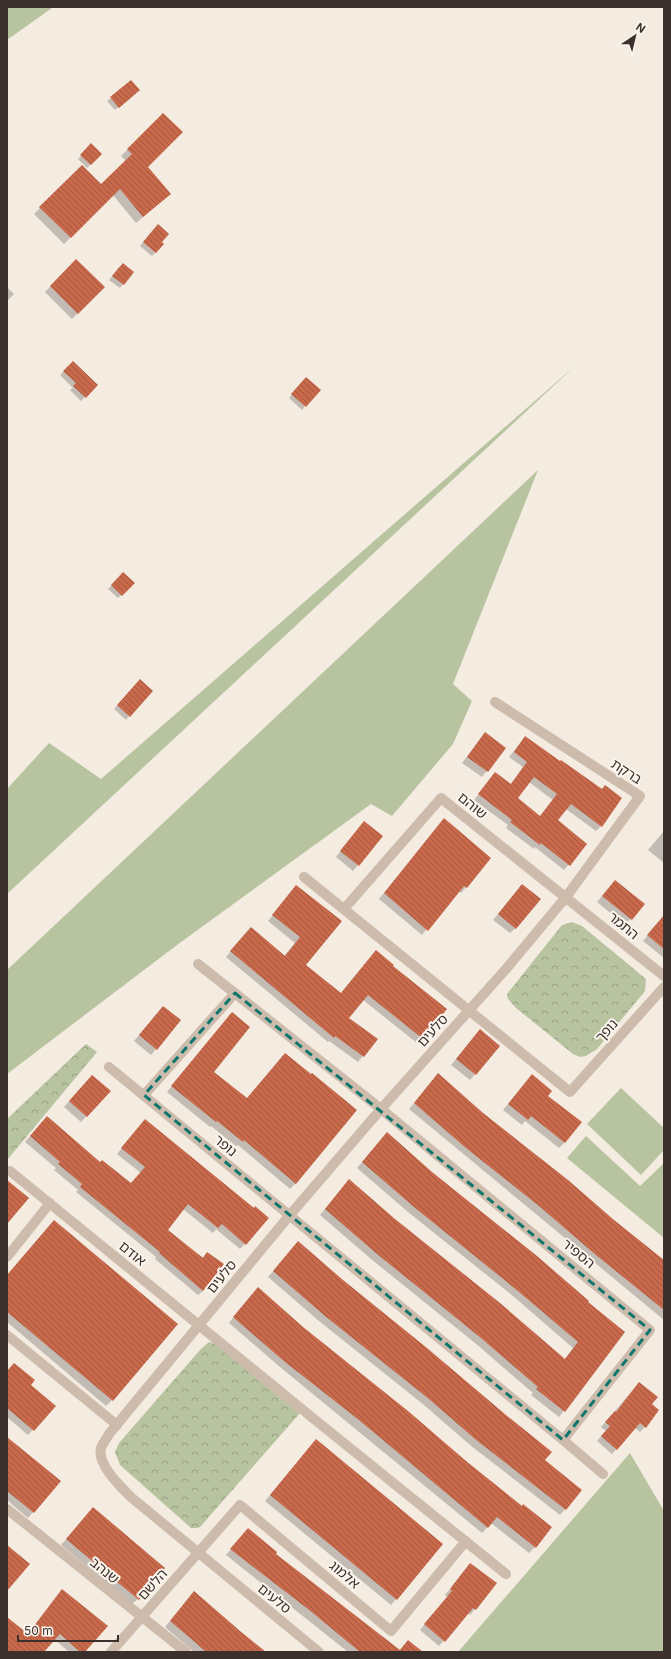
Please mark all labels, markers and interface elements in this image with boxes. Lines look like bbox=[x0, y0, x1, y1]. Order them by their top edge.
north arrow bbox=[615, 16, 655, 56]
text: N bbox=[633, 20, 648, 36]
street label: ברקת bbox=[608, 755, 646, 787]
street label: שוהם bbox=[455, 788, 491, 822]
street label: התמר bbox=[605, 908, 643, 942]
street label: סלעים bbox=[413, 1010, 451, 1050]
street label: נופך bbox=[591, 1015, 621, 1045]
street label: נופר bbox=[211, 1130, 241, 1160]
street label: הספיר bbox=[559, 1235, 599, 1271]
street label: אודם bbox=[116, 1237, 150, 1269]
street label: סלעים bbox=[202, 1256, 240, 1296]
street label: שנהב bbox=[87, 1553, 123, 1587]
street label: אלמוג bbox=[326, 1556, 364, 1592]
street label: הלשם bbox=[134, 1565, 170, 1603]
street label: סלעים bbox=[255, 1579, 295, 1617]
scale bar bbox=[18, 1617, 118, 1643]
text: 50 m bbox=[24, 1623, 53, 1638]

